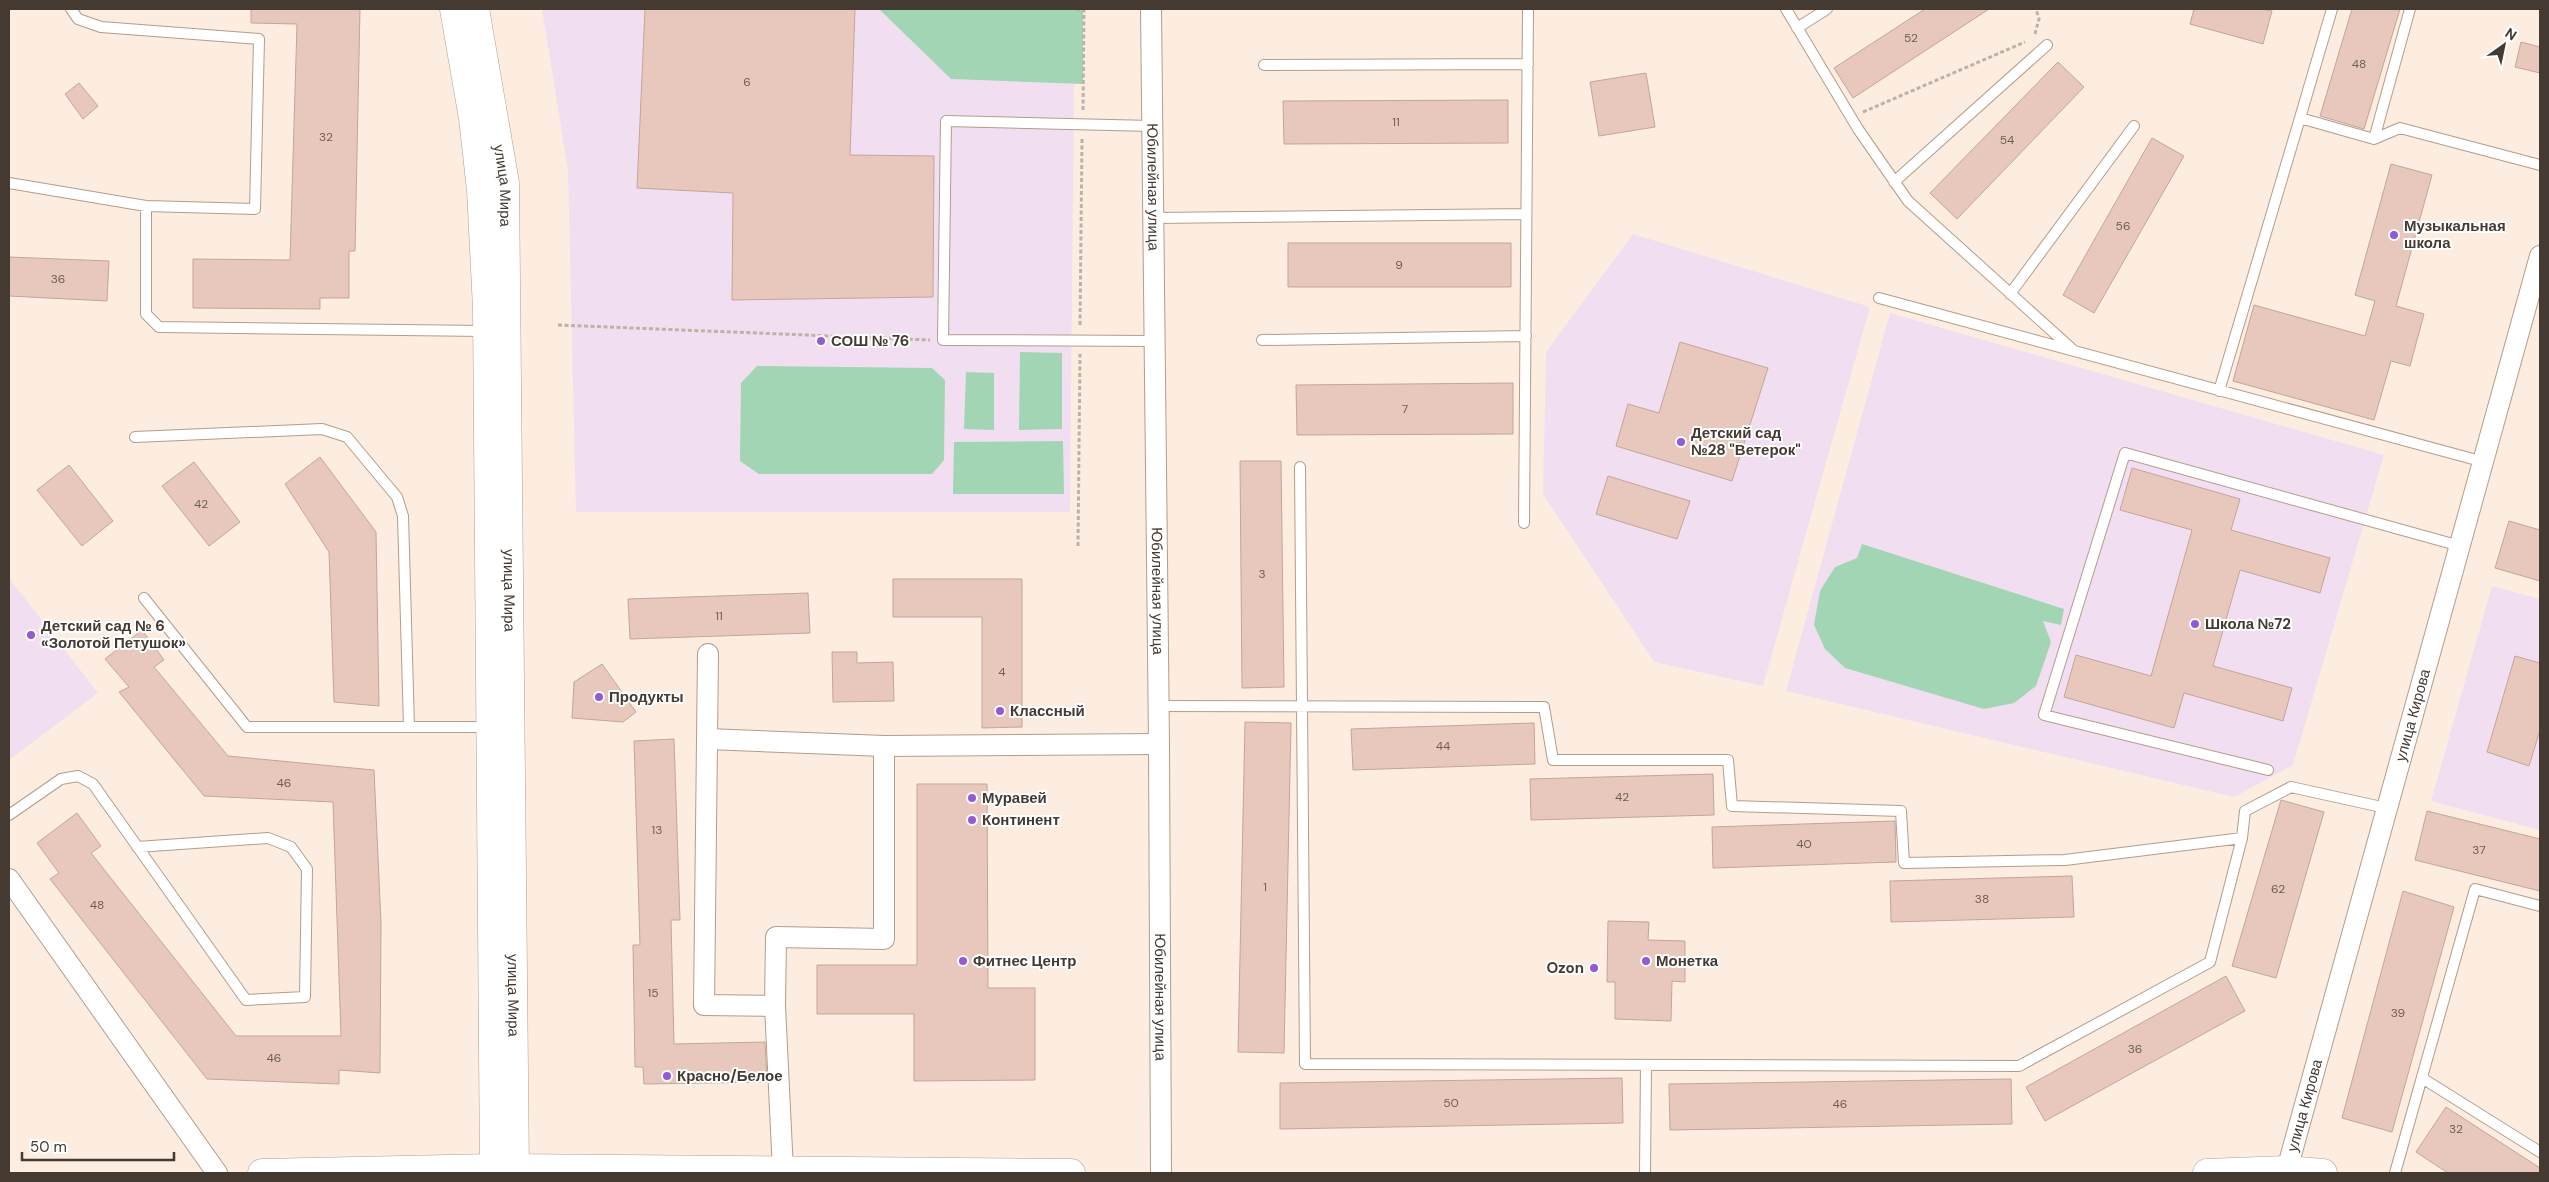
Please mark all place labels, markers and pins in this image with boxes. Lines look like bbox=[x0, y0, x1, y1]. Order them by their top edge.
place label: Музыкальная школа bbox=[2404, 216, 2506, 253]
marker: Музыкальная школа bbox=[2388, 229, 2400, 241]
place label: СОШ № 76 bbox=[831, 331, 909, 351]
marker: СОШ № 76 bbox=[815, 335, 827, 347]
place label: Детский сад №28 "Ветерок" bbox=[1691, 423, 1801, 460]
marker: Детский сад №28 "Ветерок" bbox=[1675, 436, 1687, 448]
place label: Школа №72 bbox=[2205, 614, 2291, 634]
place label: Детский сад № 6 «Золотой Петушок» bbox=[41, 616, 186, 653]
marker: Школа №72 bbox=[2189, 618, 2201, 630]
marker: Детский сад № 6 «Золотой Петушок» bbox=[25, 629, 37, 641]
place label: Продукты bbox=[609, 687, 684, 707]
marker: Продукты bbox=[593, 691, 605, 703]
place label: Классный bbox=[1010, 701, 1085, 721]
marker: Классный bbox=[994, 705, 1006, 717]
place label: Муравей bbox=[982, 788, 1047, 808]
marker: Муравей bbox=[966, 792, 978, 804]
place label: Континент bbox=[982, 810, 1060, 830]
marker: Континент bbox=[966, 814, 978, 826]
place label: Фитнес Центр bbox=[973, 951, 1077, 971]
place label: Монетка bbox=[1656, 951, 1719, 971]
marker: Фитнес Центр bbox=[957, 955, 969, 967]
marker: Монетка bbox=[1640, 955, 1652, 967]
place label: Ozon bbox=[1546, 958, 1584, 978]
marker: Ozon bbox=[1588, 962, 1600, 974]
place label: Красно/Белое bbox=[677, 1066, 783, 1086]
marker: Красно/Белое bbox=[661, 1070, 673, 1082]

